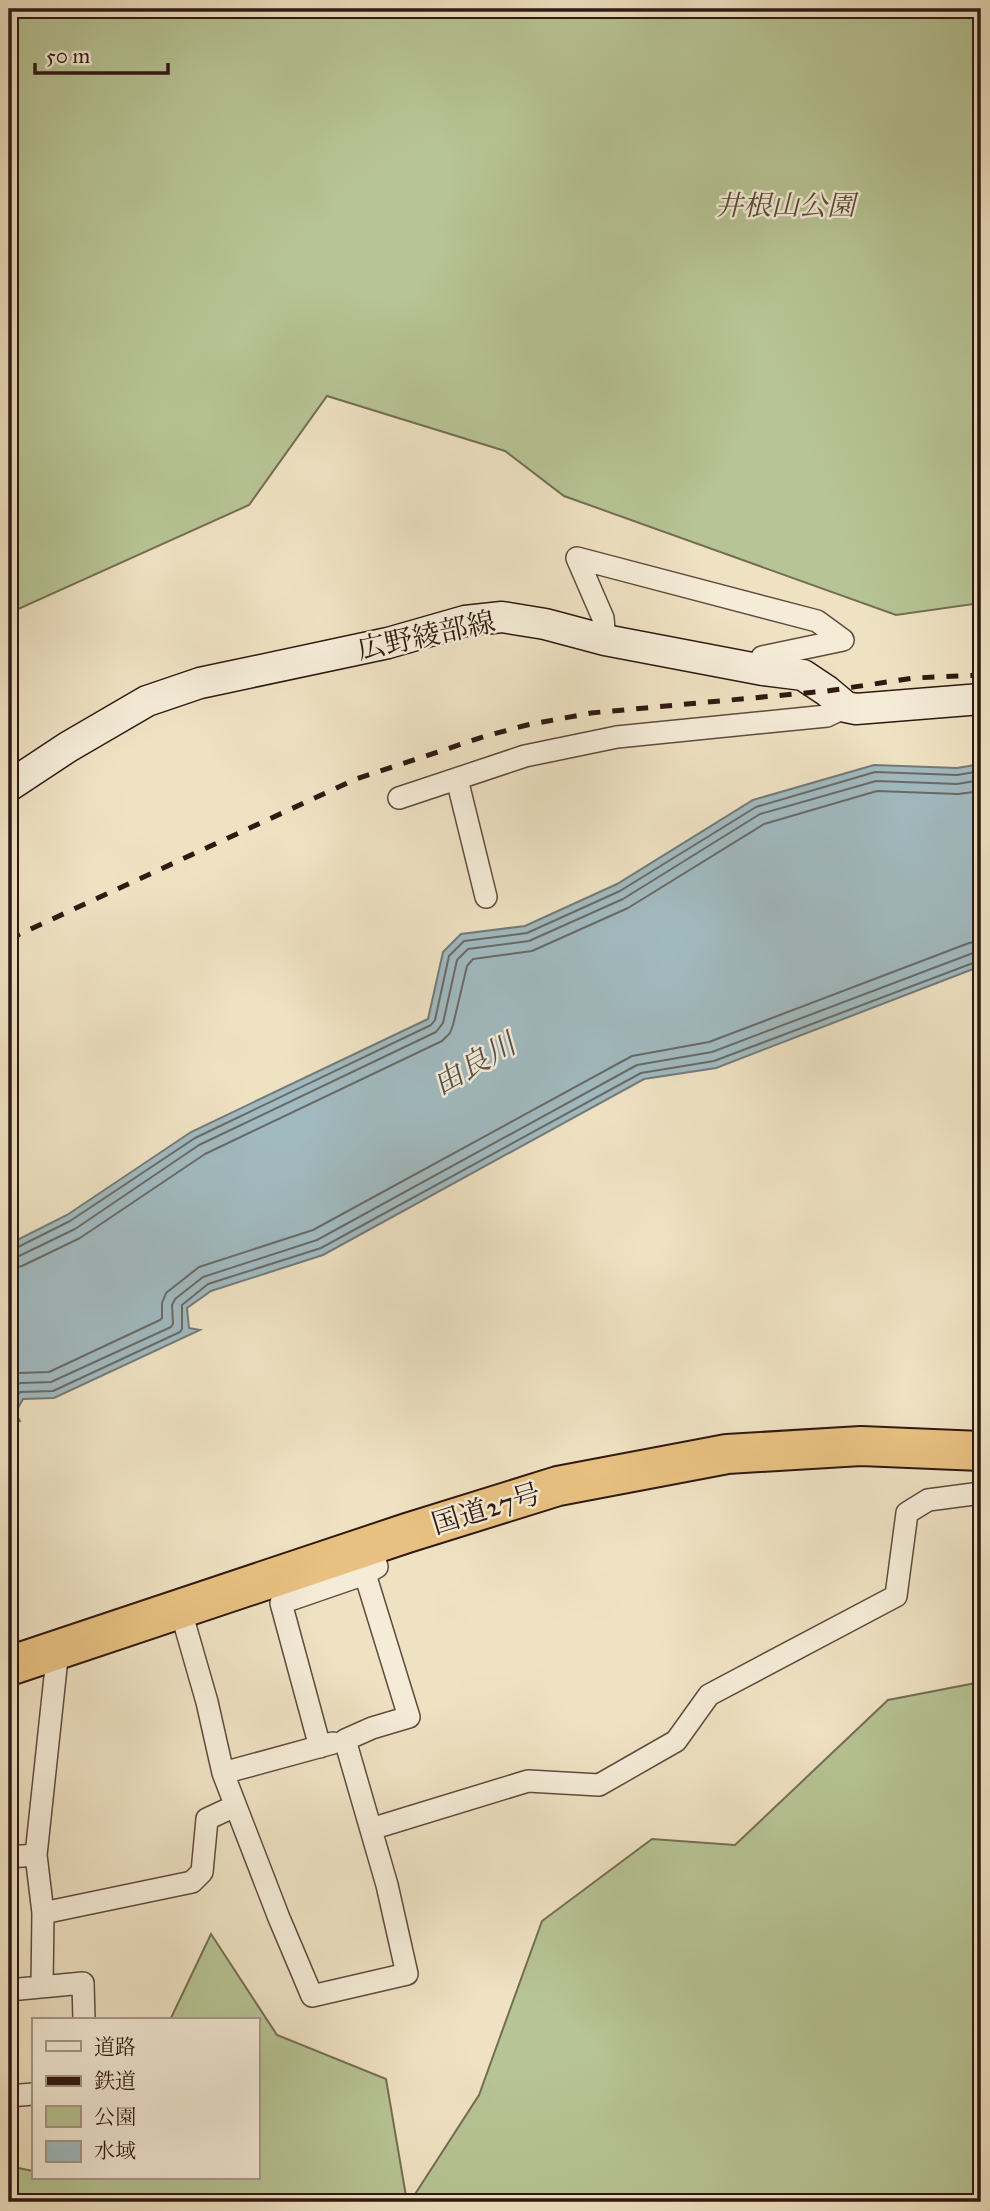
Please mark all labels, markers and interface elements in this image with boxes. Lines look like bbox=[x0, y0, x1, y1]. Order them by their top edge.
scale bar bbox=[35, 32, 168, 76]
text: 50 m bbox=[46, 43, 91, 69]
park label: 井根山公園 bbox=[715, 188, 859, 223]
street label: 広野綾部線 bbox=[354, 604, 498, 667]
water label: 由良川 bbox=[426, 1024, 525, 1102]
street label: 国道27号 bbox=[427, 1475, 545, 1542]
legend bbox=[32, 2018, 259, 2180]
text: 道路 bbox=[94, 2034, 136, 2060]
text: 鉄道 bbox=[94, 2068, 136, 2094]
text: 公園 bbox=[94, 2104, 136, 2130]
text: 水域 bbox=[94, 2138, 136, 2164]

